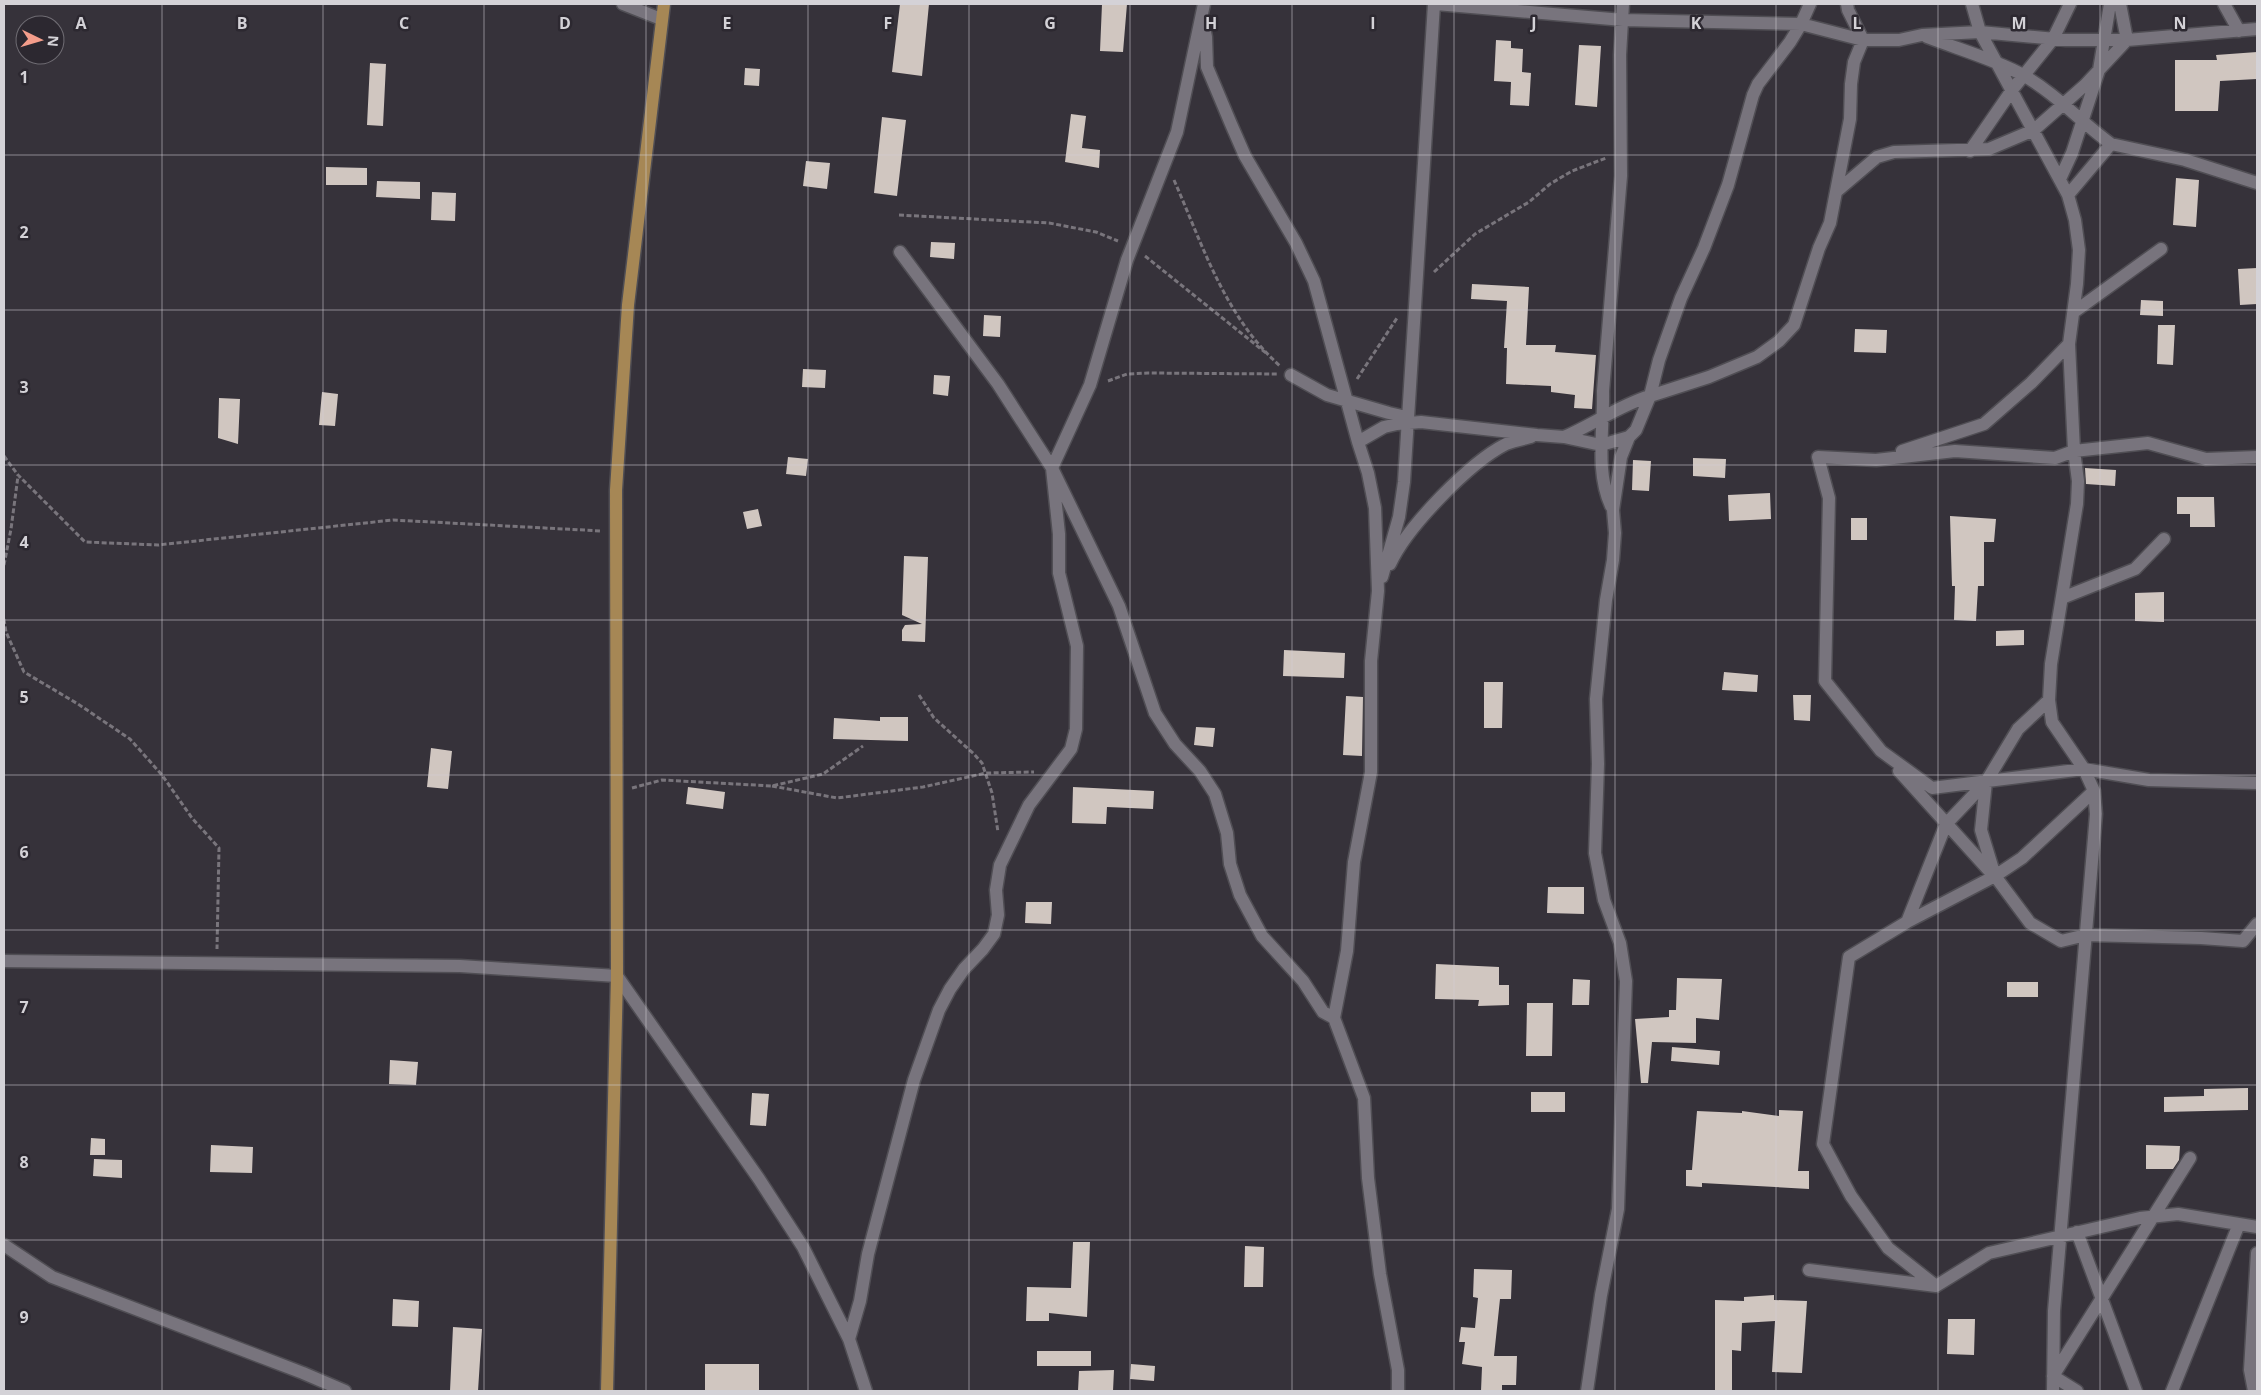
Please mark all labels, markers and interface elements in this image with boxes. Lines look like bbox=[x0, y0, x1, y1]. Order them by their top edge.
text: A bbox=[75, 12, 87, 34]
text: B bbox=[237, 12, 247, 34]
text: C bbox=[399, 12, 409, 34]
text: D bbox=[559, 12, 571, 34]
text: E bbox=[723, 12, 732, 34]
text: F bbox=[884, 12, 892, 34]
text: G bbox=[1044, 12, 1056, 34]
text: H bbox=[1205, 12, 1217, 34]
text: I bbox=[1370, 12, 1376, 34]
text: J bbox=[1529, 12, 1537, 34]
text: K bbox=[1691, 12, 1702, 34]
text: L bbox=[1852, 12, 1862, 34]
text: M bbox=[2011, 12, 2027, 34]
text: N bbox=[2173, 12, 2187, 34]
north arrow bbox=[15, 15, 65, 65]
text: N bbox=[43, 35, 63, 48]
text: 1 bbox=[19, 66, 29, 88]
text: 2 bbox=[19, 221, 29, 243]
text: 3 bbox=[19, 376, 29, 398]
text: 4 bbox=[19, 531, 29, 553]
text: 5 bbox=[19, 686, 29, 708]
text: 6 bbox=[19, 841, 29, 863]
text: 7 bbox=[19, 996, 29, 1018]
text: 8 bbox=[19, 1151, 29, 1173]
text: 9 bbox=[19, 1306, 29, 1328]

